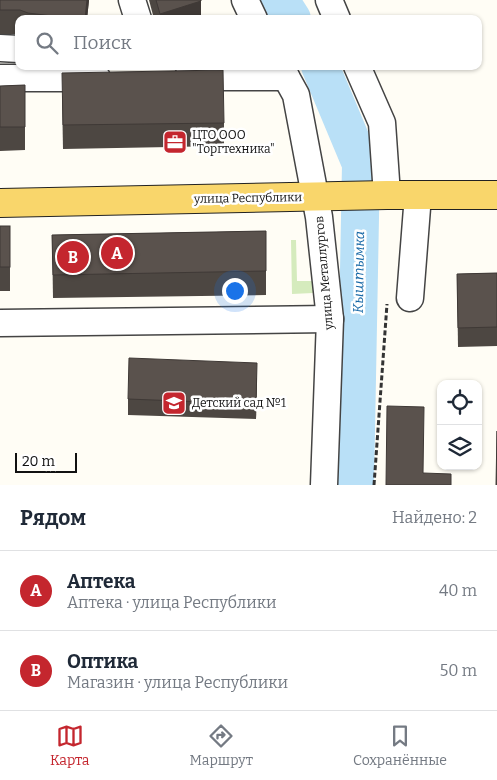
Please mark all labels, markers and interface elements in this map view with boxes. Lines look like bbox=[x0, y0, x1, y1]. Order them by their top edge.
search box bbox=[15, 15, 482, 70]
icon: search bbox=[33, 29, 61, 57]
text: Поиск bbox=[73, 31, 132, 54]
place label: ЦТО ООО "Торгтехника" bbox=[192, 128, 275, 156]
office icon: ЦТО ООО "Торгтехника" bbox=[162, 129, 188, 155]
street label: улица Республики bbox=[193, 190, 302, 206]
street label: улица Металлургов bbox=[312, 215, 336, 331]
water label: Кыштымка bbox=[350, 231, 368, 313]
pin: A bbox=[101, 234, 133, 272]
pin: B bbox=[57, 238, 89, 276]
your location bbox=[222, 278, 248, 304]
map controls bbox=[437, 380, 482, 470]
button: locate bbox=[437, 380, 482, 425]
school or university icon: Детский сад №1 bbox=[161, 390, 187, 416]
place label: Детский сад №1 bbox=[192, 396, 286, 410]
button: layers bbox=[437, 425, 482, 470]
scale bar bbox=[15, 450, 78, 473]
text: 20 m bbox=[22, 453, 55, 470]
text: Рядом bbox=[20, 505, 86, 531]
text: Найдено: 2 bbox=[392, 508, 477, 527]
text: Аптека bbox=[67, 570, 135, 593]
text: A bbox=[30, 581, 42, 600]
text: 40 m bbox=[439, 581, 477, 600]
text: Аптека · улица Республики bbox=[67, 593, 277, 612]
text: Оптика bbox=[67, 650, 138, 673]
text: B bbox=[31, 661, 41, 680]
text: 50 m bbox=[440, 661, 477, 680]
text: Магазин · улица Республики bbox=[67, 673, 288, 692]
tab: Карта bbox=[50, 722, 90, 769]
tab: Маршрут bbox=[190, 722, 253, 769]
tab: Сохранённые bbox=[353, 722, 447, 769]

